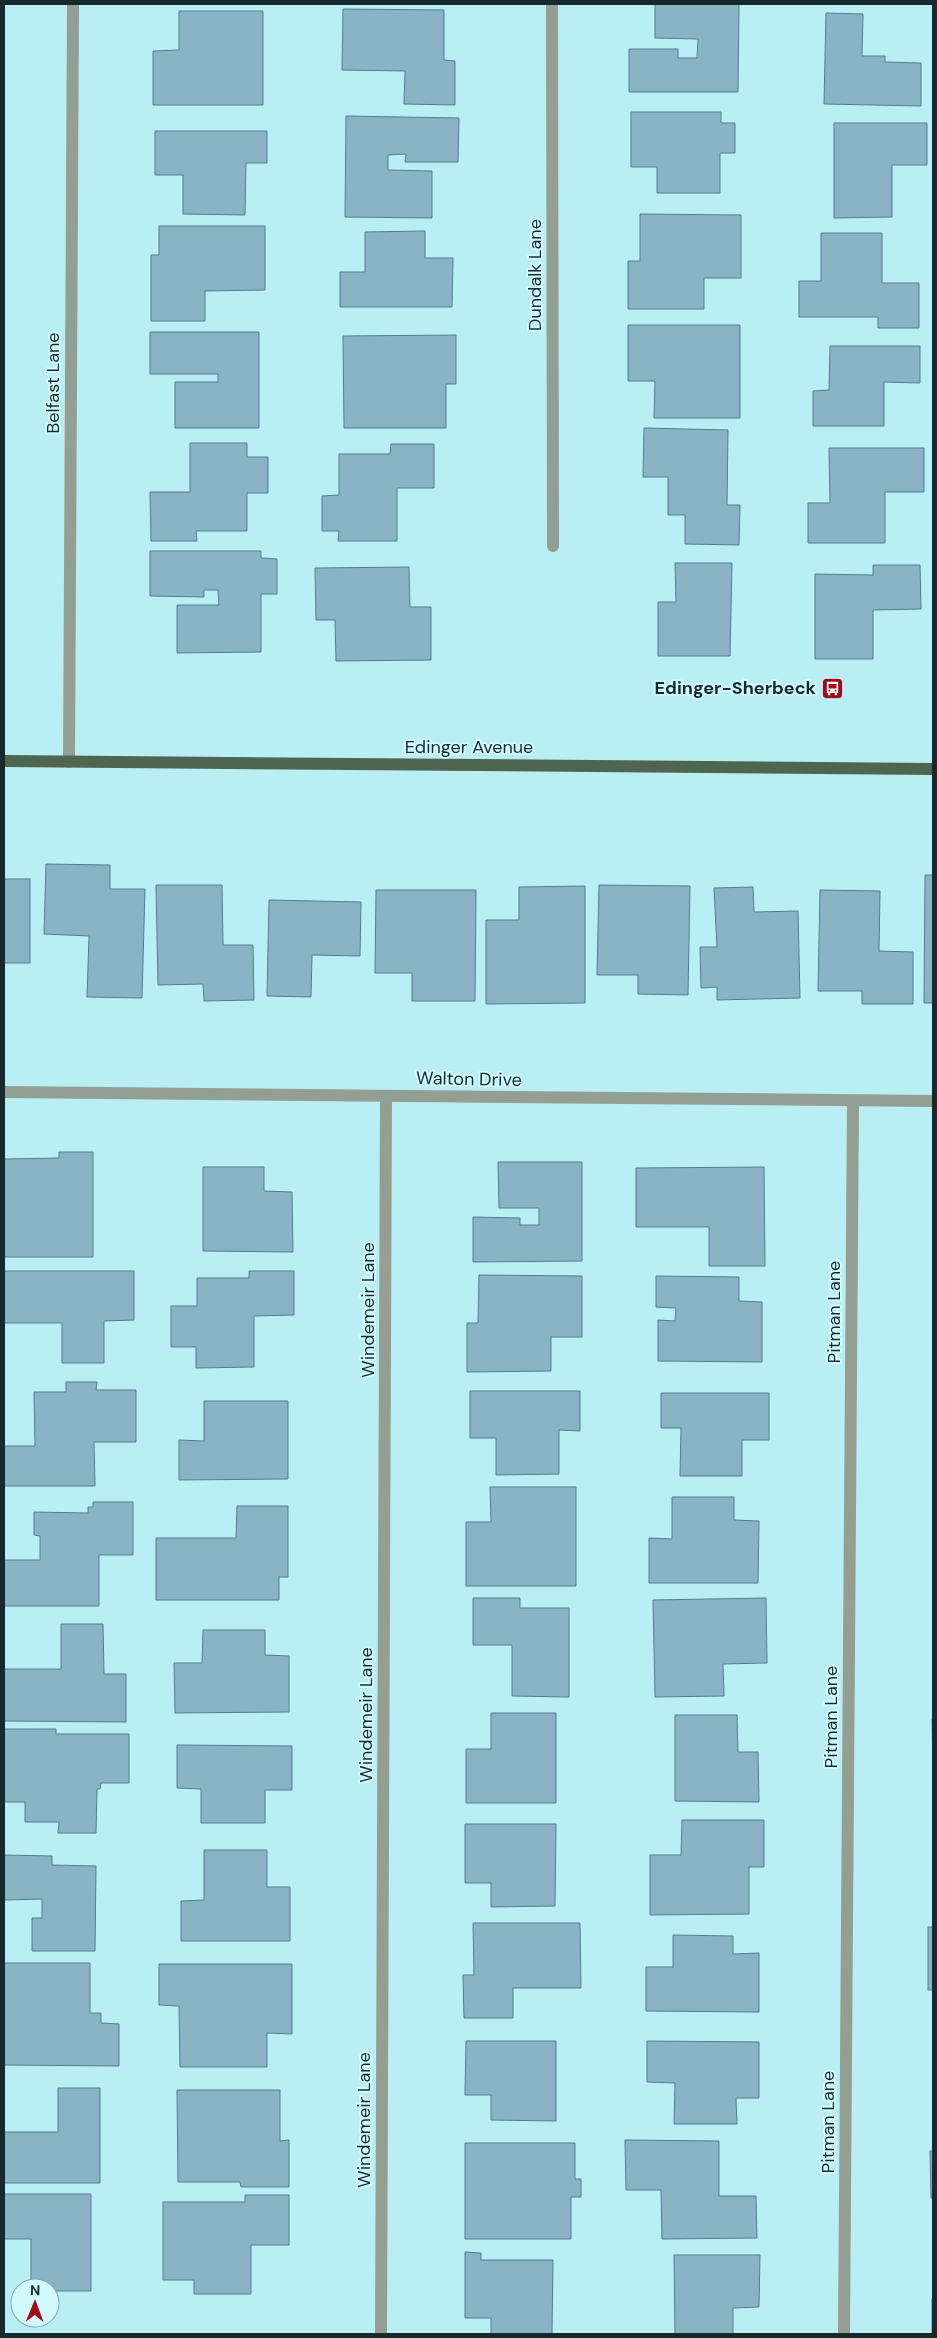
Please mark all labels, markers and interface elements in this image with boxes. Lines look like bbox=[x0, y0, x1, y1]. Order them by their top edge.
street label: Dundalk Lane bbox=[523, 219, 547, 331]
street label: Belfast Lane bbox=[41, 333, 65, 433]
place label: Edinger-Sherbeck bbox=[655, 676, 817, 700]
bus stop icon: Edinger-Sherbeck bbox=[820, 676, 844, 700]
street label: Edinger Avenue bbox=[405, 735, 533, 759]
street label: Walton Drive bbox=[416, 1066, 522, 1092]
street label: Windemeir Lane bbox=[356, 1242, 380, 1378]
street label: Pitman Lane bbox=[822, 1261, 846, 1363]
street label: Windemeir Lane bbox=[354, 1647, 378, 1783]
street label: Pitman Lane bbox=[819, 1666, 843, 1768]
street label: Windemeir Lane bbox=[352, 2052, 376, 2188]
street label: Pitman Lane bbox=[816, 2071, 840, 2173]
north arrow bbox=[10, 2278, 60, 2328]
text: N bbox=[30, 2281, 40, 2299]

